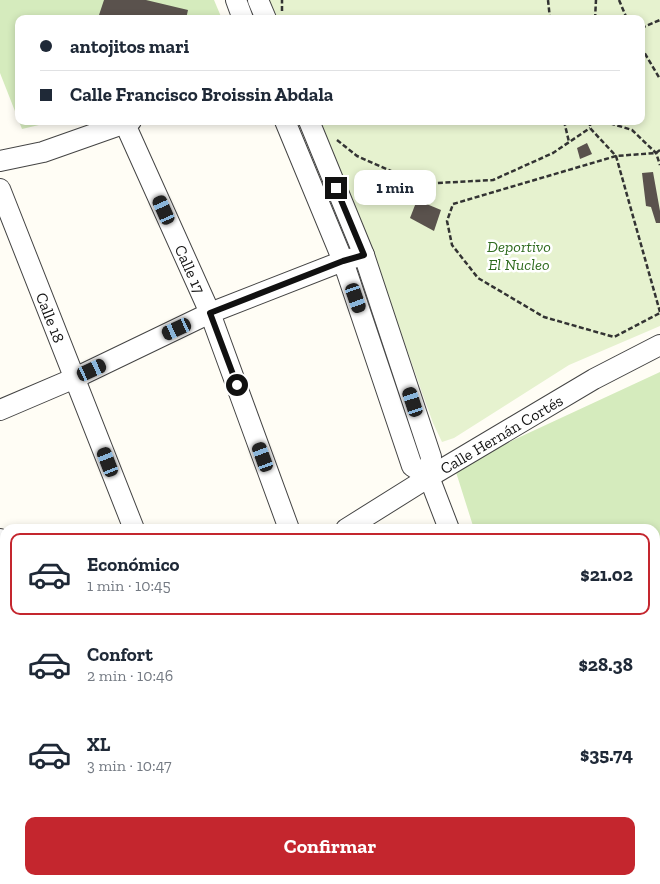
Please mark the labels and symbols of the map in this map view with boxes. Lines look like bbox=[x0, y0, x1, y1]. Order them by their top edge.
callout: 1 min bbox=[354, 170, 436, 206]
route end bbox=[325, 177, 347, 199]
car bbox=[151, 193, 176, 227]
park label: Deportivo El Nucleo bbox=[487, 237, 551, 274]
street label: Calle 17 bbox=[171, 242, 210, 297]
car bbox=[344, 281, 367, 315]
street label: Calle 18 bbox=[32, 289, 69, 345]
car bbox=[160, 316, 193, 342]
car bbox=[75, 357, 108, 383]
route start bbox=[226, 374, 248, 396]
car bbox=[401, 385, 424, 419]
street label: Calle Hernán Cortés bbox=[437, 390, 566, 478]
car bbox=[250, 440, 275, 474]
car bbox=[95, 445, 120, 479]

